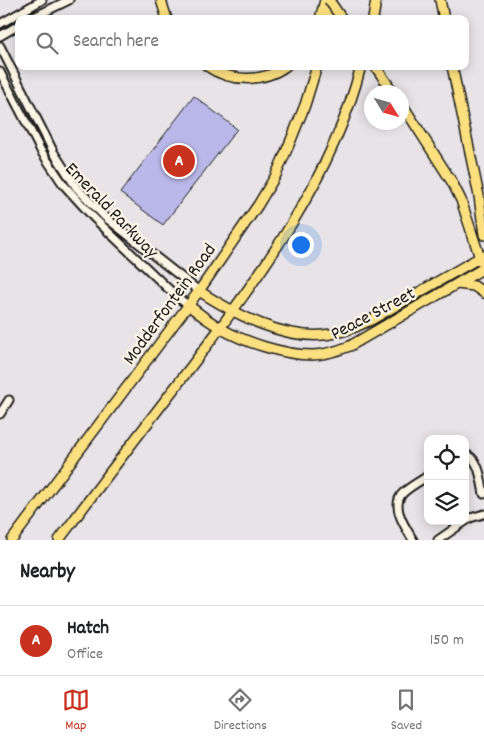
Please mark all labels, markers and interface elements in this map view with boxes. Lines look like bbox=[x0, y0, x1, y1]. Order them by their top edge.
search box bbox=[15, 15, 469, 70]
icon: search bbox=[33, 29, 61, 57]
text: Search here bbox=[73, 29, 159, 56]
north arrow bbox=[364, 85, 409, 130]
pin: A bbox=[163, 142, 195, 180]
street label: Emerald Parkway bbox=[57, 157, 164, 266]
your location bbox=[288, 232, 314, 258]
street label: Modderfontein Road bbox=[118, 239, 224, 371]
street label: Peace Street bbox=[327, 281, 421, 349]
map controls bbox=[424, 435, 469, 525]
button: locate bbox=[424, 435, 469, 480]
button: layers bbox=[424, 480, 469, 525]
text: Nearby bbox=[20, 558, 75, 588]
text: Hatch bbox=[67, 616, 109, 643]
text: A bbox=[32, 629, 40, 652]
text: 150 m bbox=[430, 629, 464, 652]
text: Office bbox=[67, 643, 103, 666]
tab: Map bbox=[62, 686, 90, 736]
tab: Directions bbox=[214, 686, 267, 736]
tab: Saved bbox=[391, 686, 422, 736]

